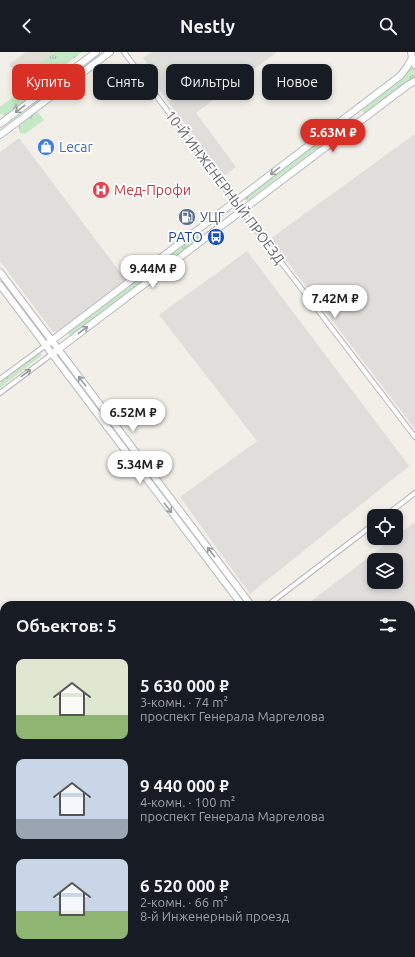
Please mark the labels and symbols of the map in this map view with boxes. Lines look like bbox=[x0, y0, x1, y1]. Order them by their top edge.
one-way arrow bbox=[14, 105, 25, 114]
street label: 10-Й ИНЖЕНЕРНЫЙ ПРОЕЗД bbox=[162, 107, 289, 267]
pin: 5.63M ₽ bbox=[296, 119, 370, 153]
shop icon: Lecar bbox=[36, 137, 56, 157]
place label: Lecar bbox=[59, 139, 94, 155]
one-way arrow bbox=[269, 167, 280, 175]
hospital icon: Мед-Профи bbox=[91, 180, 111, 200]
place label: Мед-Профи bbox=[114, 182, 191, 198]
fuel station icon: УЦГ bbox=[177, 207, 197, 227]
place label: УЦГ bbox=[200, 209, 225, 225]
bus stop icon: РАТО bbox=[206, 227, 226, 247]
place label: РАТО bbox=[168, 229, 203, 245]
pin: 9.44M ₽ bbox=[116, 255, 190, 289]
pin: 7.42M ₽ bbox=[298, 285, 372, 319]
one-way arrow bbox=[78, 326, 89, 334]
one-way arrow bbox=[20, 369, 31, 377]
one-way arrow bbox=[78, 375, 86, 386]
pin: 6.52M ₽ bbox=[96, 399, 170, 433]
pin: 5.34M ₽ bbox=[103, 451, 177, 485]
one-way arrow bbox=[164, 502, 173, 513]
one-way arrow bbox=[207, 546, 215, 557]

